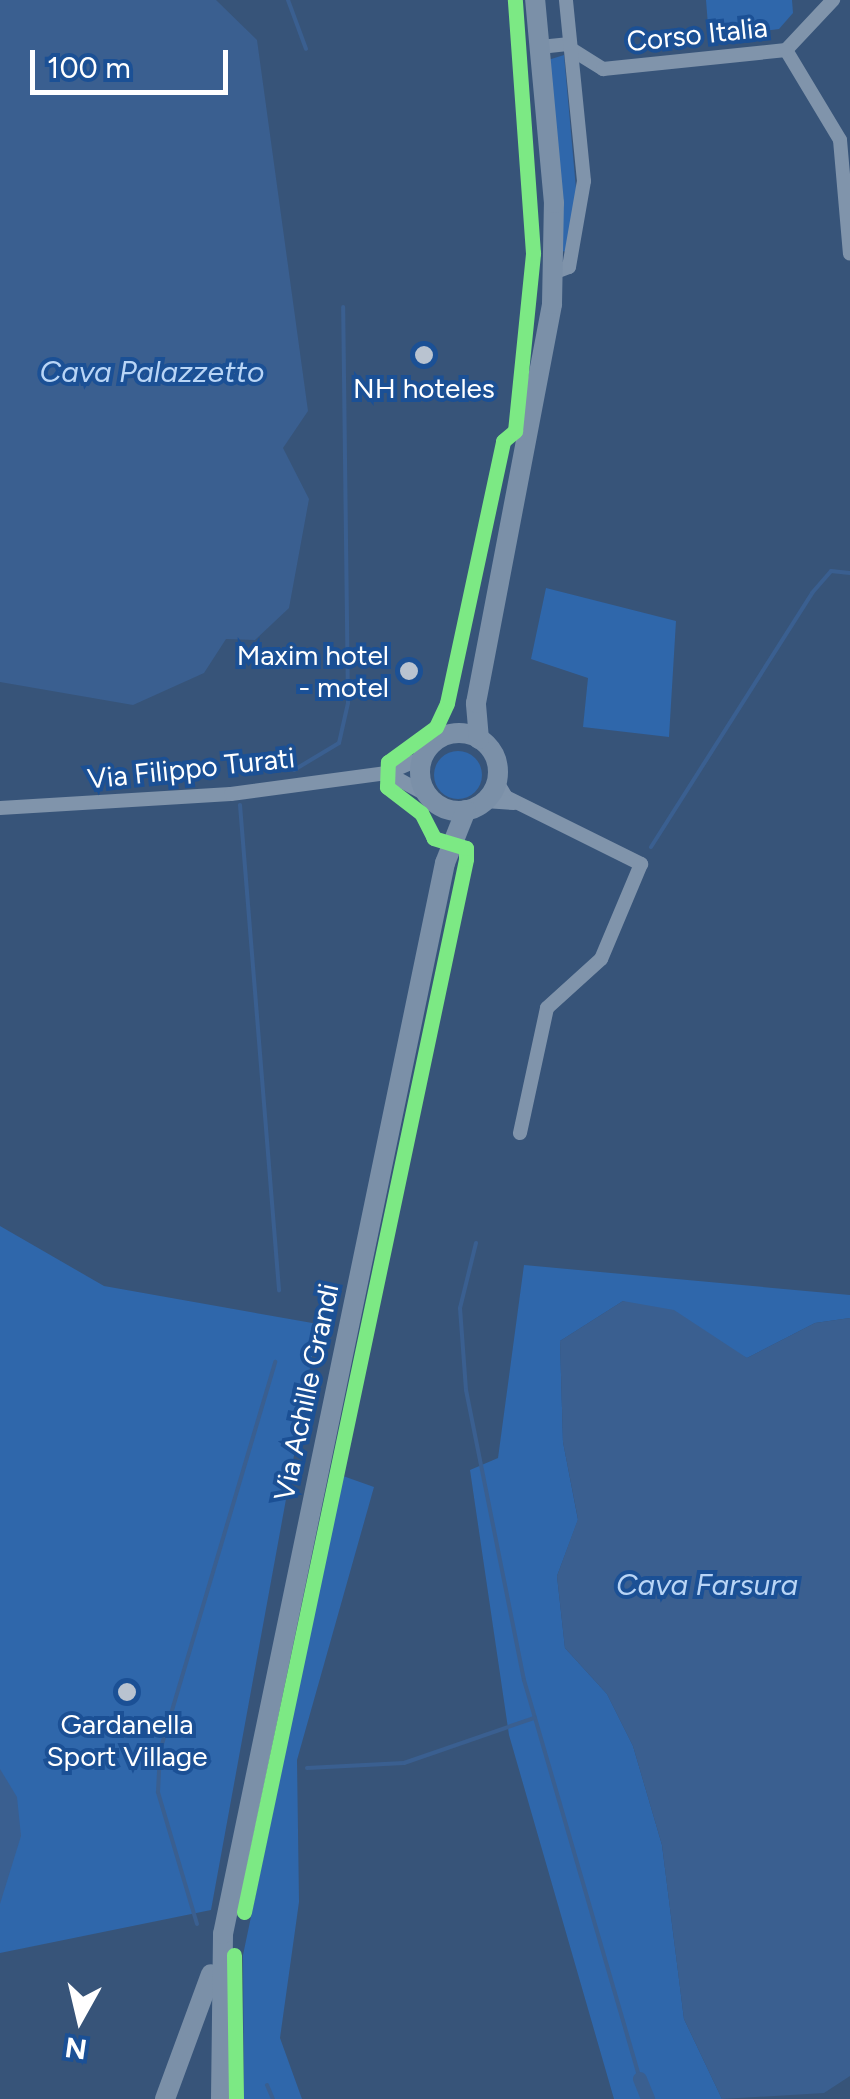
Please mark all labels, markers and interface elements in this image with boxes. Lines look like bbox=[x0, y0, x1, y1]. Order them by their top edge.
street label: Corso Italia bbox=[625, 10, 769, 58]
scale bar bbox=[35, 30, 232, 92]
text: 100 m bbox=[47, 49, 131, 86]
marker: NH hoteles bbox=[413, 344, 435, 366]
water label: Cava Palazzetto bbox=[40, 354, 264, 390]
place label: NH hoteles bbox=[353, 371, 495, 405]
place label: Maxim hotel - motel bbox=[237, 638, 389, 704]
marker: Maxim hotel - motel bbox=[398, 660, 420, 682]
street label: Via Filippo Turati bbox=[86, 740, 296, 796]
street label: Via Achille Grandi bbox=[267, 1280, 345, 1504]
water label: Cava Farsura bbox=[616, 1567, 798, 1603]
marker: Gardanella Sport Village bbox=[116, 1681, 138, 1703]
place label: Gardanella Sport Village bbox=[46, 1707, 208, 1773]
north arrow bbox=[30, 1969, 130, 2069]
text: N bbox=[63, 2030, 89, 2067]

